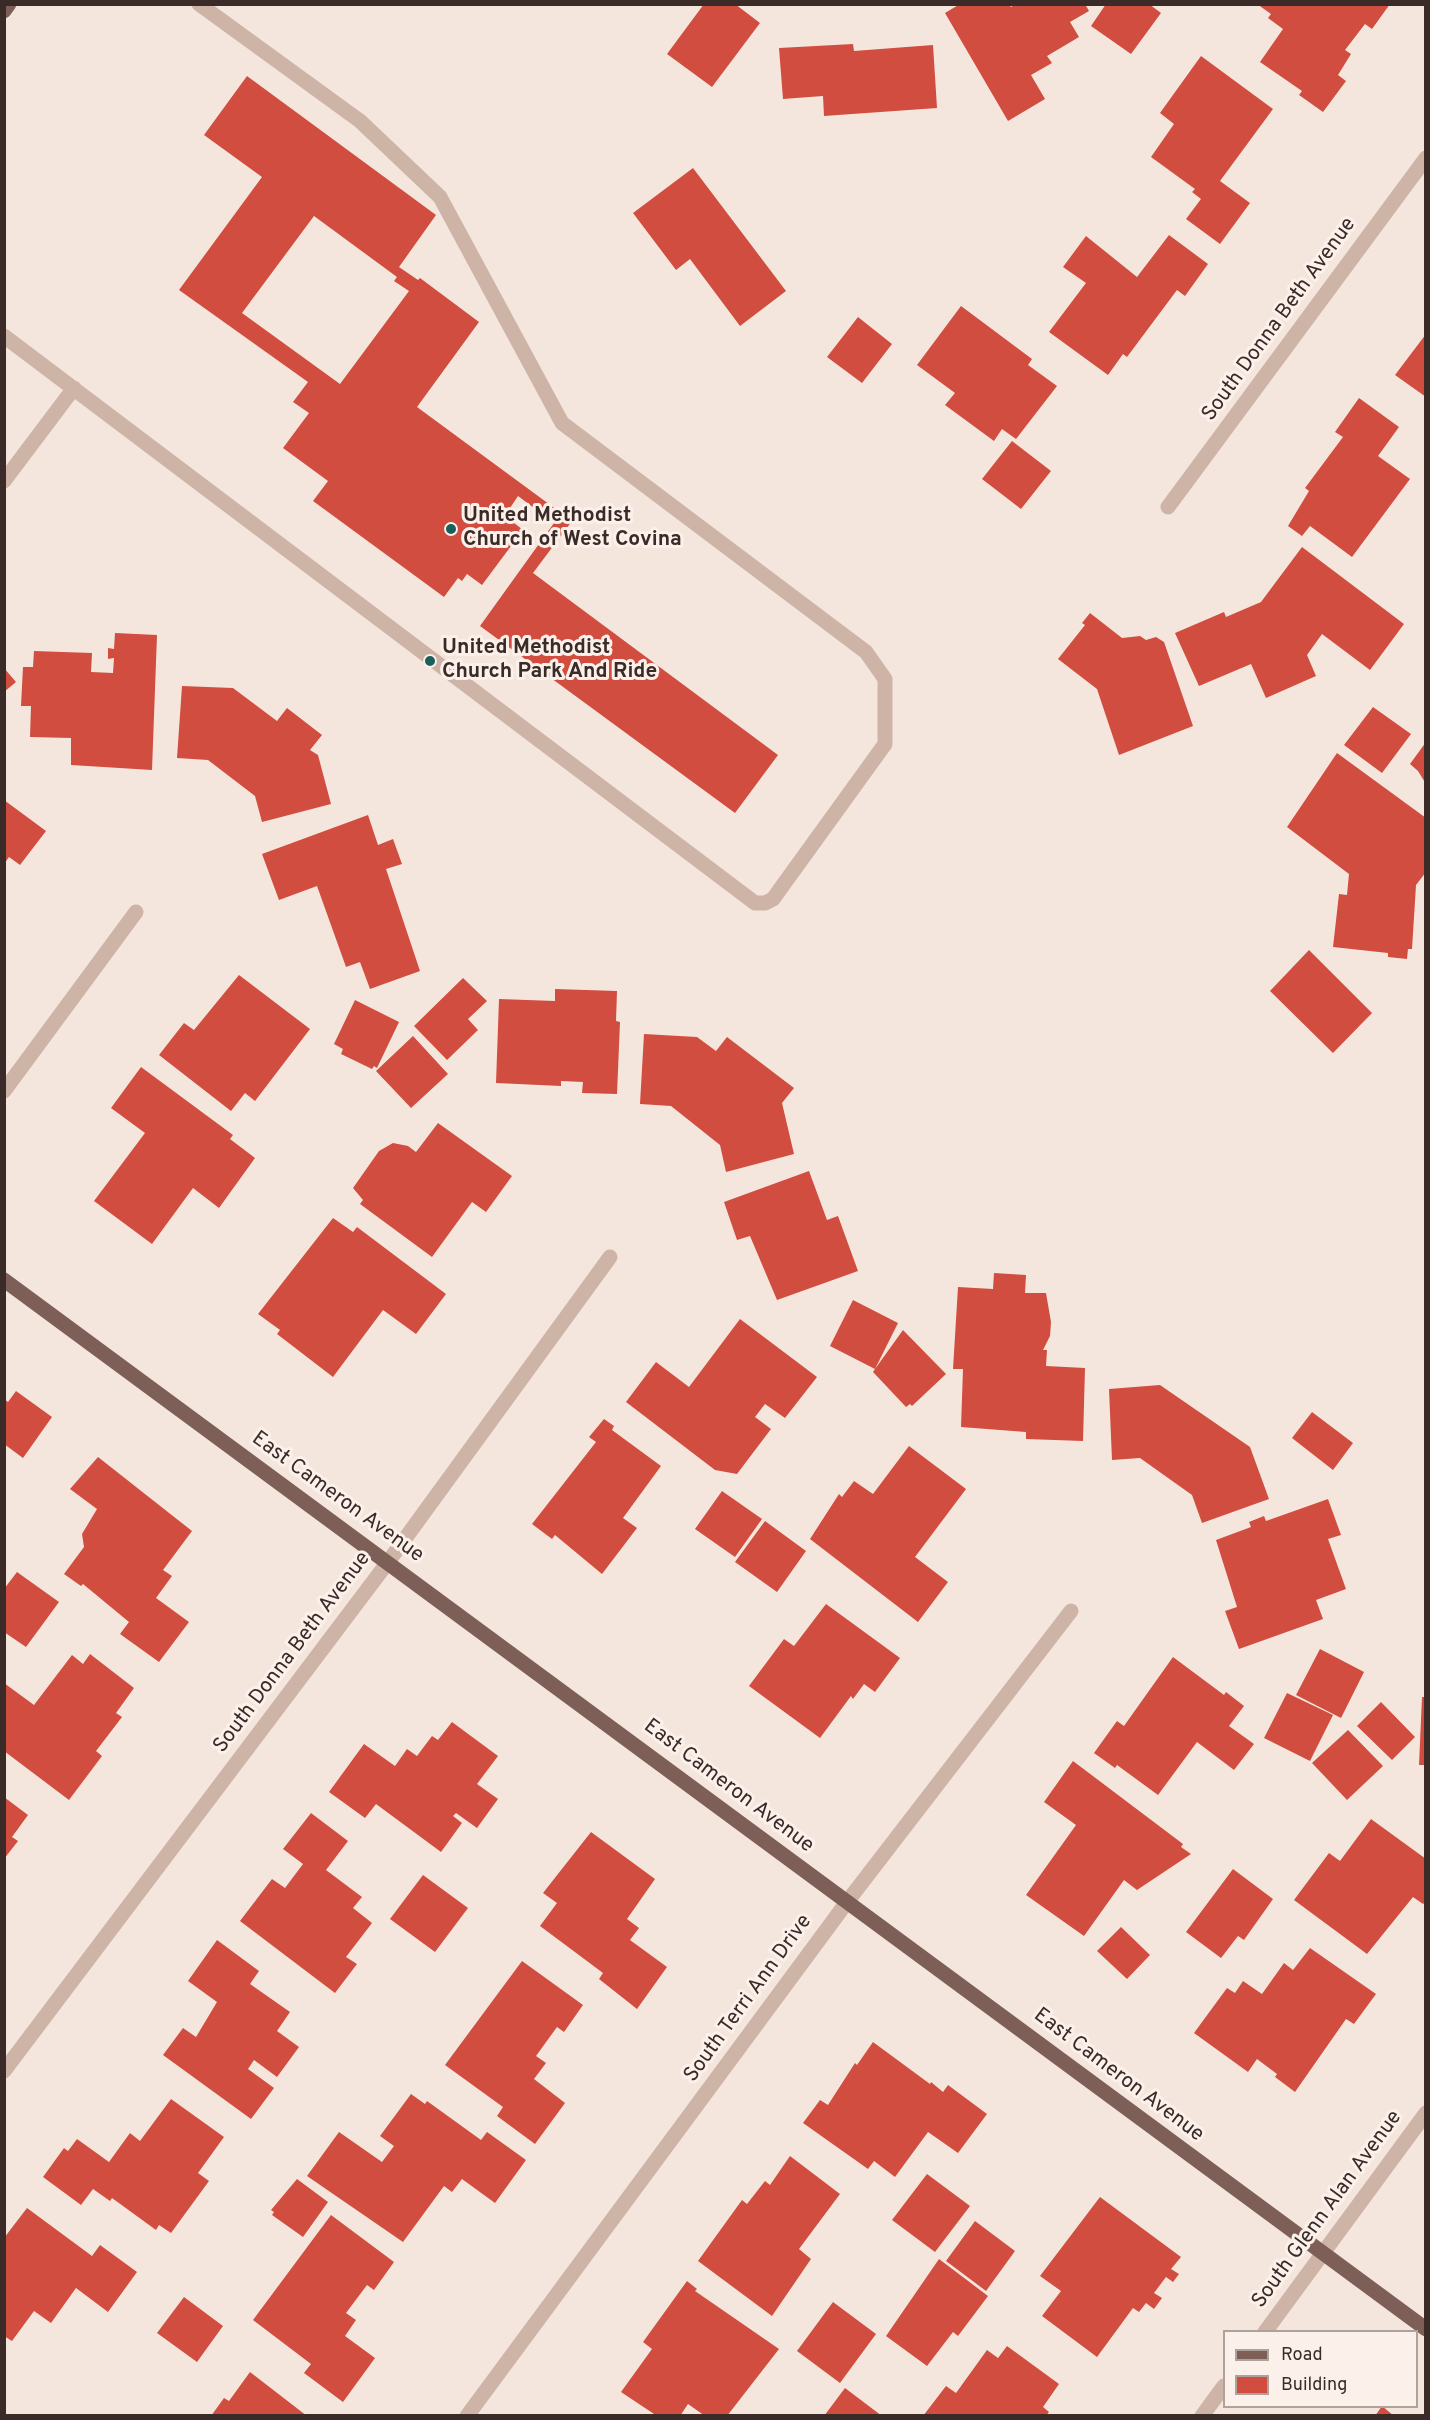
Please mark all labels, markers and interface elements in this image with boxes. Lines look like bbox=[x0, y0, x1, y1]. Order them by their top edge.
street label: South Donna Beth Avenue bbox=[1198, 213, 1362, 427]
place label: United Methodist Church of West Covina bbox=[463, 504, 682, 554]
marker: United Methodist Church of West Covina bbox=[444, 522, 458, 536]
place label: United Methodist Church Park And Ride bbox=[442, 636, 657, 686]
marker: United Methodist Church Park And Ride bbox=[423, 654, 437, 668]
street label: East Cameron Avenue bbox=[246, 1427, 428, 1569]
street label: South Donna Beth Avenue bbox=[209, 1547, 377, 1759]
street label: East Cameron Avenue bbox=[638, 1715, 818, 1859]
street label: South Terri Ann Drive bbox=[680, 1910, 818, 2088]
street label: East Cameron Avenue bbox=[1028, 2004, 1208, 2148]
street label: South Glenn Alan Avenue bbox=[1248, 2106, 1408, 2314]
legend bbox=[1223, 2330, 1418, 2408]
text: Road bbox=[1281, 2344, 1323, 2367]
text: Building bbox=[1281, 2374, 1347, 2397]

